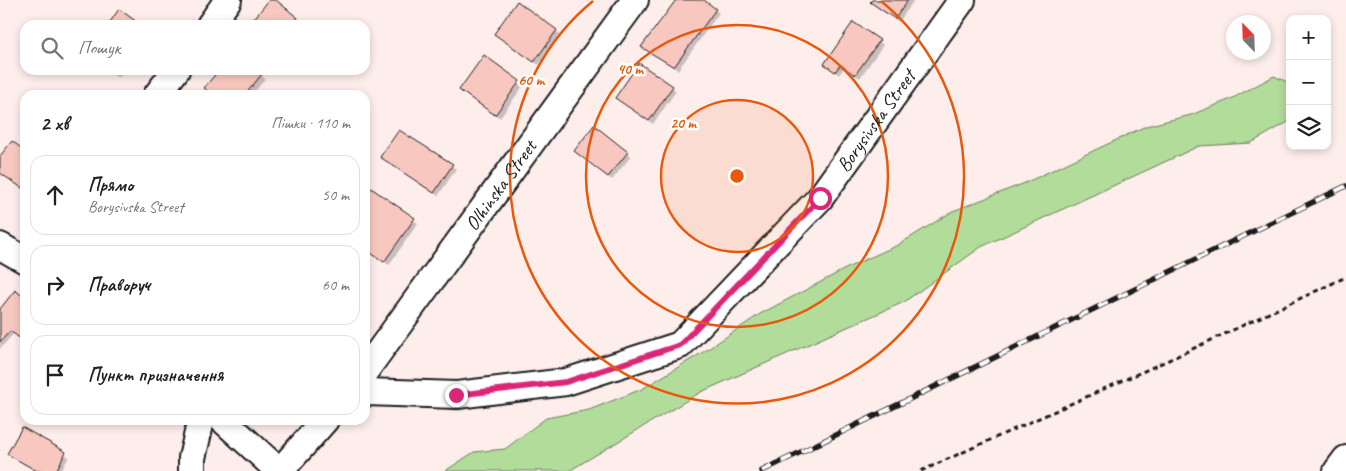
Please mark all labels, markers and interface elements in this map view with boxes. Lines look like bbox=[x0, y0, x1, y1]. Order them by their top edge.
north arrow bbox=[1226, 15, 1271, 60]
map controls bbox=[1286, 15, 1331, 150]
button: + bbox=[1286, 15, 1331, 60]
search box bbox=[20, 20, 370, 75]
icon: search bbox=[38, 34, 66, 62]
text: Пошук bbox=[78, 36, 120, 60]
text: 40 m bbox=[617, 60, 644, 79]
button: − bbox=[1286, 60, 1331, 105]
street label: Borysivska Street bbox=[831, 62, 922, 176]
text: 60 m bbox=[518, 71, 545, 90]
button: layers bbox=[1286, 105, 1331, 150]
text: 2 хв bbox=[40, 110, 69, 136]
text: Пішки · 110 m bbox=[271, 113, 350, 133]
text: 20 m bbox=[670, 114, 697, 133]
street label: Olhinska Street bbox=[459, 133, 543, 235]
centre of rings bbox=[728, 167, 746, 185]
text: Прямо bbox=[88, 173, 133, 197]
icon: ahead bbox=[41, 181, 69, 209]
text: 50 m bbox=[322, 185, 349, 205]
route start bbox=[809, 187, 832, 210]
text: Borysivska Street bbox=[88, 197, 184, 217]
icon: right bbox=[41, 271, 69, 299]
text: Праворуч bbox=[88, 273, 150, 297]
text: 60 m bbox=[322, 275, 349, 295]
icon: arrive bbox=[41, 361, 69, 389]
text: Пункт призначення bbox=[88, 363, 223, 387]
route end bbox=[445, 384, 468, 407]

